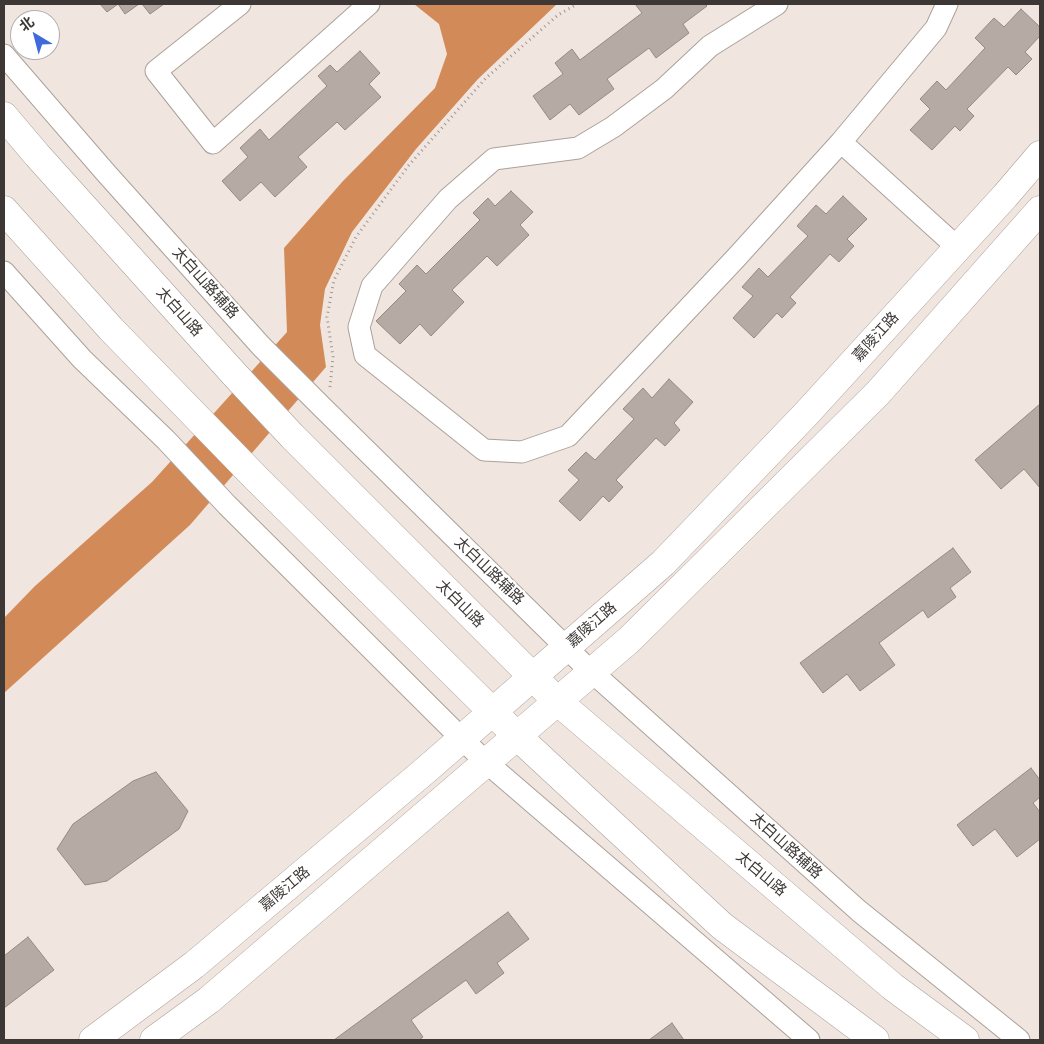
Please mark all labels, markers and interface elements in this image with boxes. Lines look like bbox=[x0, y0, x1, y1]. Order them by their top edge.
north arrow bbox=[10, 10, 60, 60]
text: 北 bbox=[15, 12, 38, 35]
street label: 太白山路辅路 bbox=[168, 244, 242, 322]
street label: 太白山路 bbox=[152, 284, 206, 340]
street label: 嘉陵江路 bbox=[849, 309, 903, 365]
street label: 太白山路辅路 bbox=[450, 533, 528, 609]
street label: 太白山路 bbox=[432, 576, 488, 632]
street label: 嘉陵江路 bbox=[563, 599, 621, 651]
street label: 太白山路辅路 bbox=[747, 809, 825, 883]
street label: 太白山路 bbox=[732, 848, 790, 900]
street label: 嘉陵江路 bbox=[256, 863, 314, 915]

